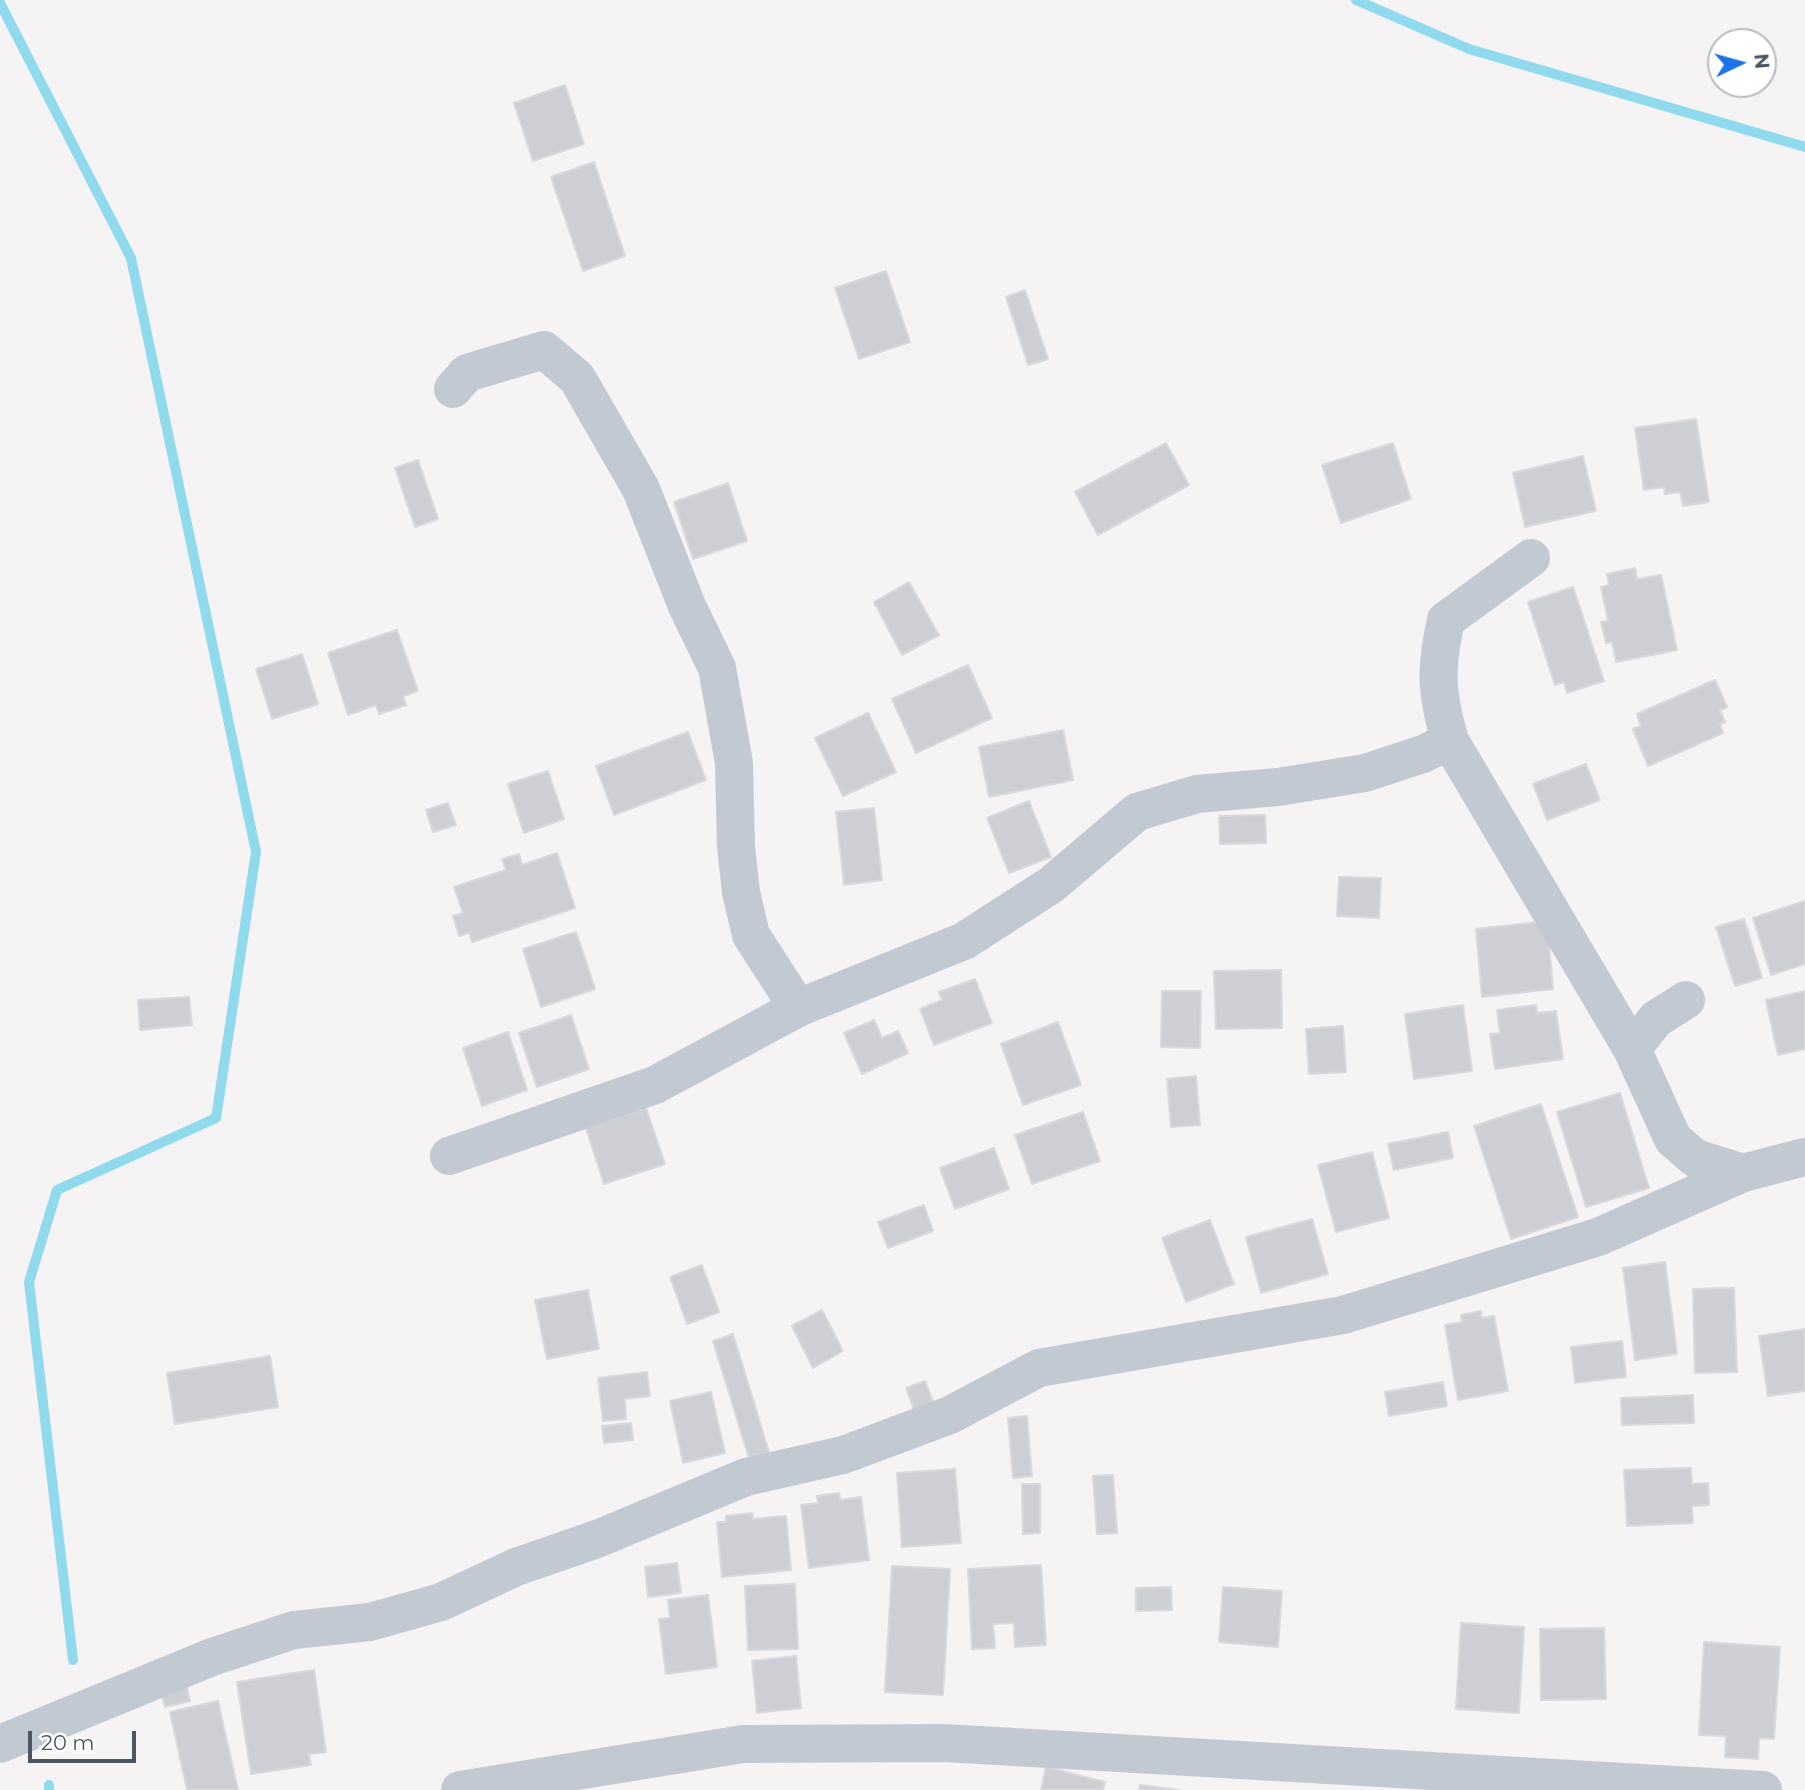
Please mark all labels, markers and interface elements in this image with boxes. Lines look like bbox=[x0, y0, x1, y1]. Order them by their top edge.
north arrow bbox=[1707, 28, 1777, 98]
text: N bbox=[1749, 53, 1774, 70]
scale bar bbox=[32, 1716, 140, 1760]
text: 20 m bbox=[41, 1730, 95, 1755]

